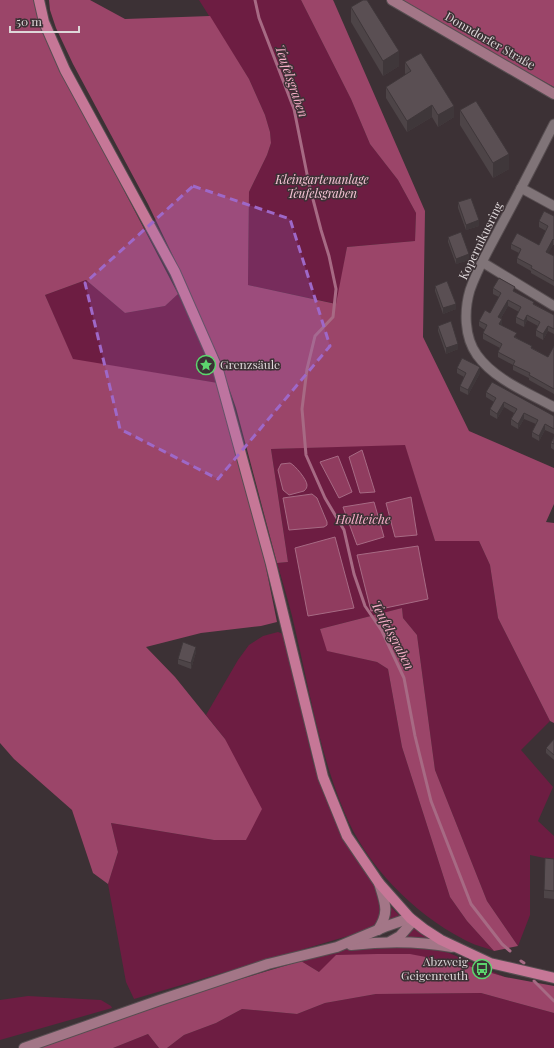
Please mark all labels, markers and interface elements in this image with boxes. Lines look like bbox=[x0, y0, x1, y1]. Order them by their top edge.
scale bar bbox=[10, 8, 79, 34]
street label: Donndorfer Straße bbox=[443, 8, 538, 72]
text: 50 m bbox=[16, 13, 42, 29]
water label: Teufelsgraben bbox=[272, 42, 313, 119]
park label: Kleingartenanlage Teufelsgraben bbox=[274, 171, 369, 201]
street label: Kopernikusring bbox=[454, 198, 506, 282]
place icon: Grenzsäule bbox=[195, 354, 217, 376]
place label: Grenzsäule bbox=[220, 356, 280, 372]
water label: Hollteiche bbox=[334, 510, 391, 527]
water label: Teufelsgraben bbox=[368, 597, 419, 672]
place label: Abzweig Geigenreuth bbox=[401, 953, 469, 983]
bus stop icon: Abzweig Geigenreuth bbox=[471, 958, 493, 980]

